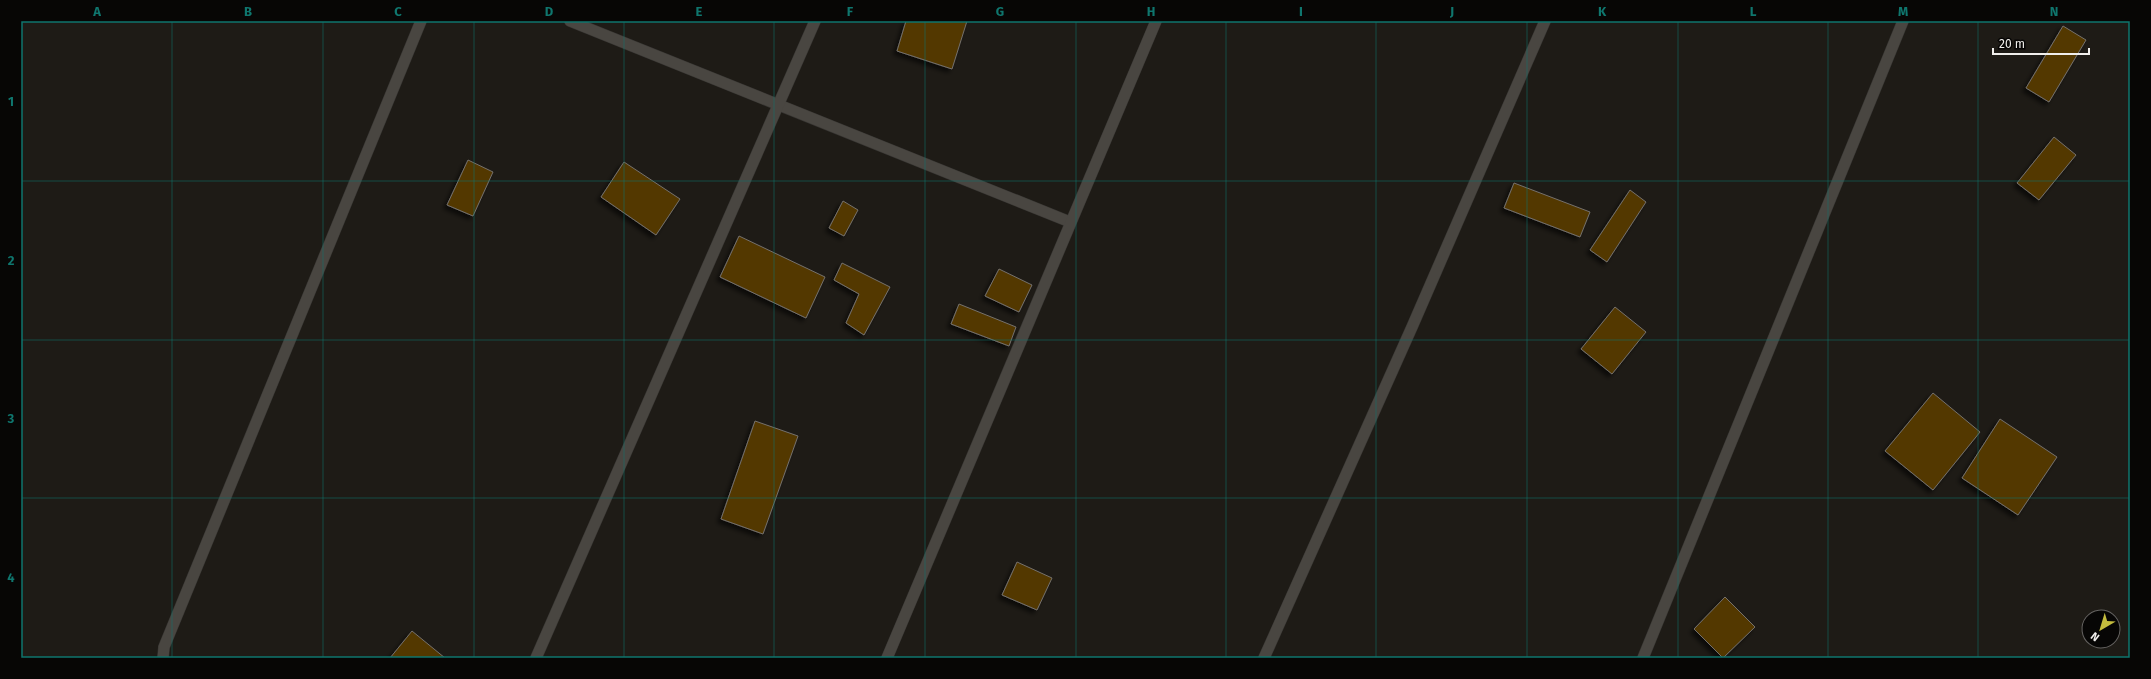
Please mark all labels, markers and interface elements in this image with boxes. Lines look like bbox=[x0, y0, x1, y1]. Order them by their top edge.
text: A bbox=[92, 4, 101, 19]
text: B bbox=[244, 4, 252, 19]
text: C bbox=[394, 4, 402, 19]
text: D bbox=[545, 4, 554, 19]
text: E bbox=[696, 4, 703, 19]
text: F bbox=[847, 4, 854, 19]
text: G bbox=[996, 4, 1004, 19]
text: H bbox=[1147, 4, 1155, 19]
text: I bbox=[1299, 4, 1303, 19]
text: J bbox=[1449, 4, 1454, 19]
text: K bbox=[1598, 4, 1607, 19]
text: L bbox=[1750, 4, 1757, 19]
text: M bbox=[1898, 4, 1908, 19]
text: N bbox=[2050, 4, 2058, 19]
scale bar bbox=[1993, 30, 2089, 56]
text: 20 m bbox=[1999, 37, 2025, 51]
text: 1 bbox=[8, 94, 14, 109]
text: 2 bbox=[8, 253, 15, 268]
text: 3 bbox=[7, 411, 15, 426]
text: 4 bbox=[7, 570, 15, 585]
north arrow bbox=[2081, 609, 2121, 649]
text: N bbox=[2088, 629, 2102, 644]

